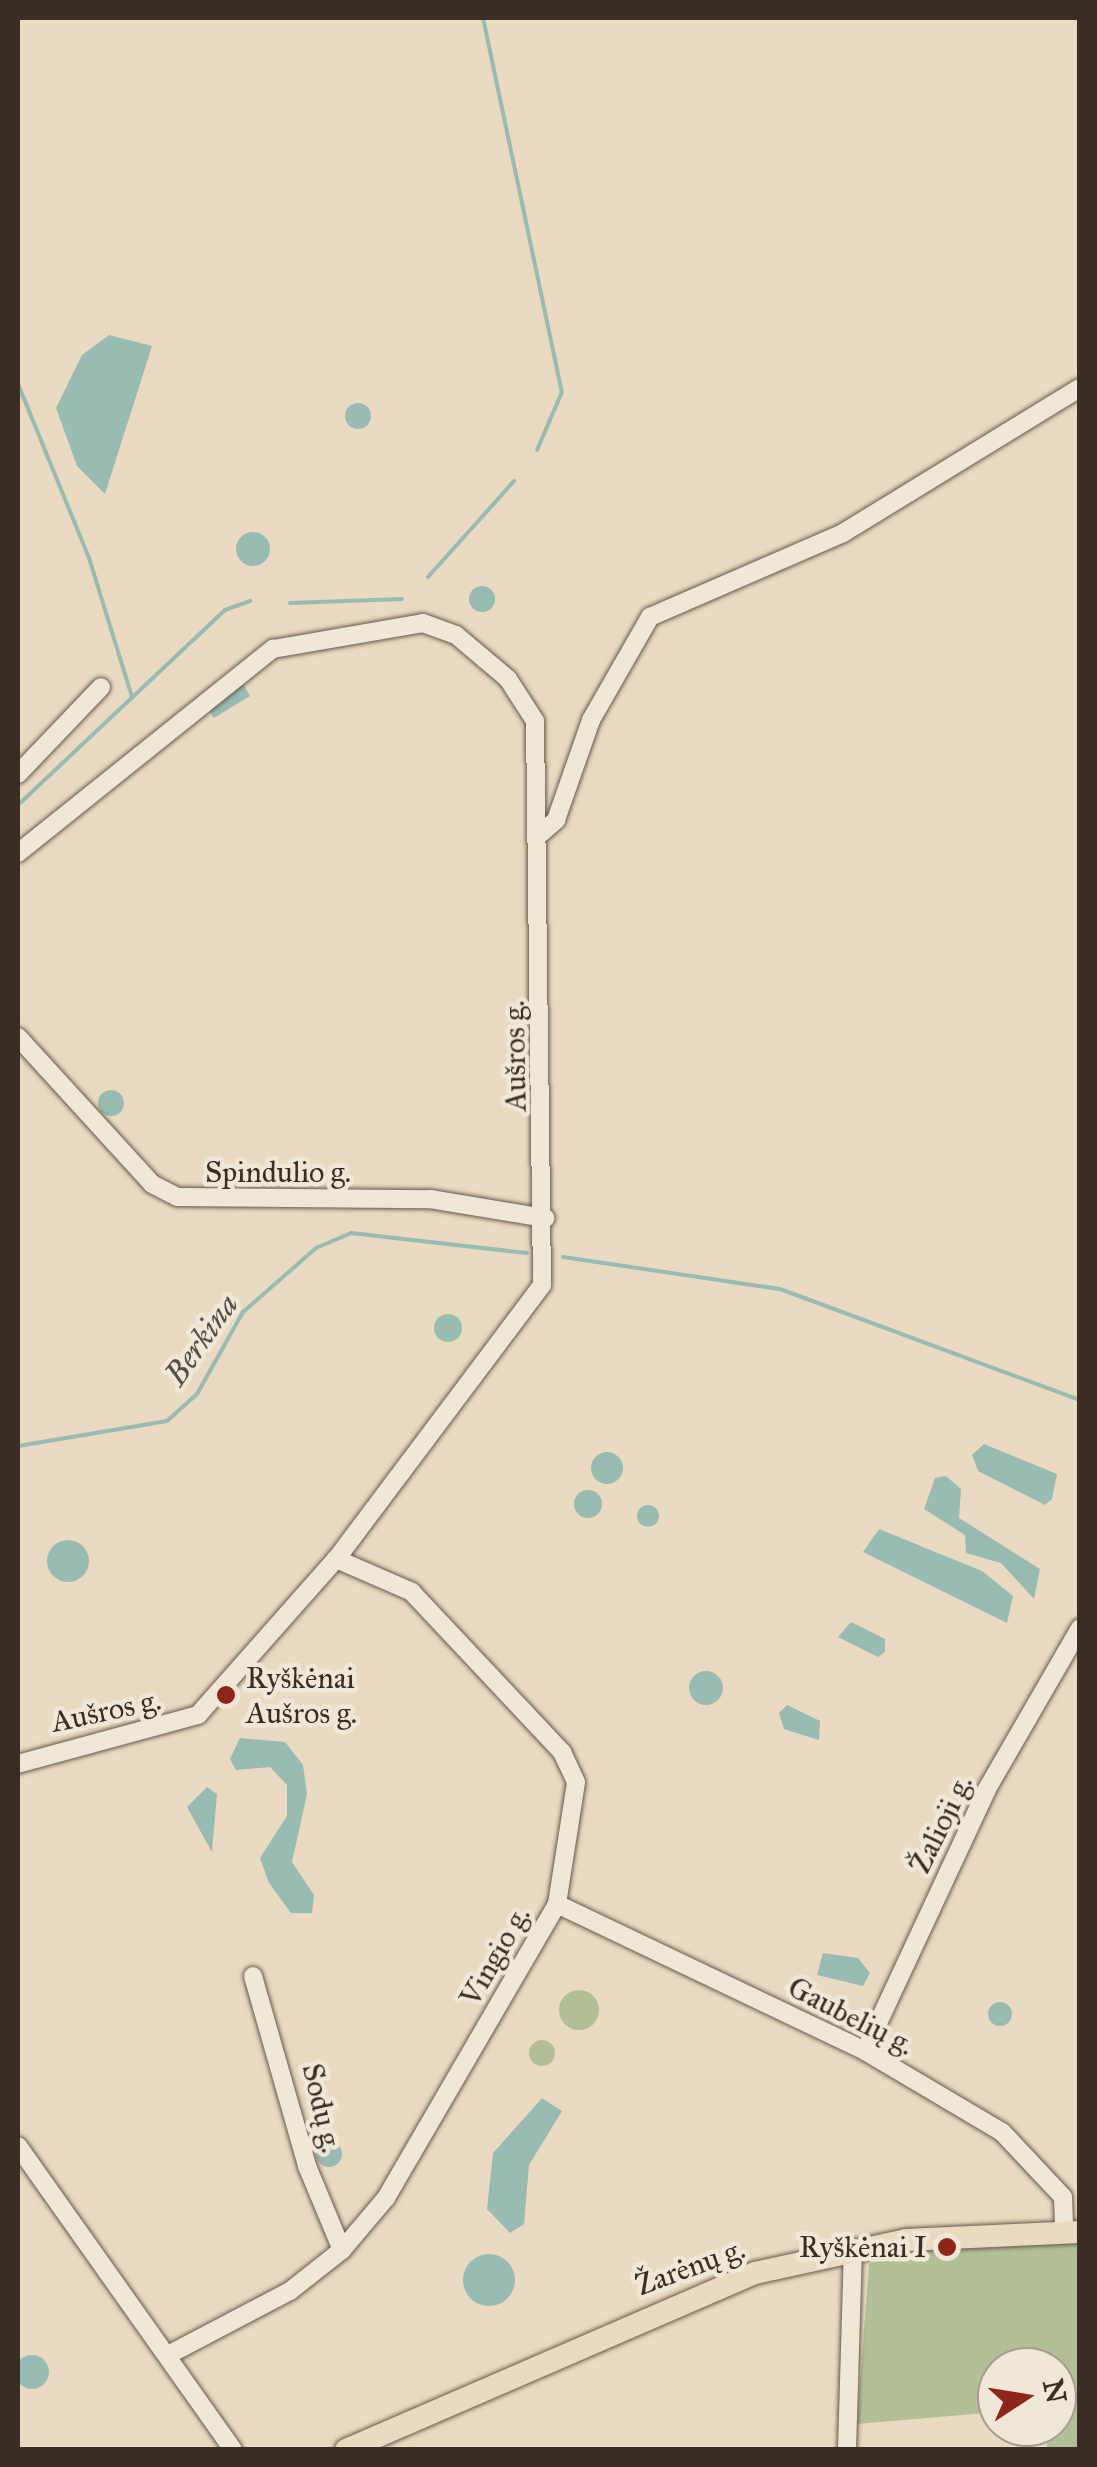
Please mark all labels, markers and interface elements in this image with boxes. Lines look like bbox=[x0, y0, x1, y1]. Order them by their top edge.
street label: Aušros g. bbox=[496, 1000, 534, 1112]
street label: Spindulio g. bbox=[205, 1154, 351, 1190]
water label: Berkina bbox=[157, 1287, 247, 1393]
place label: Ryškėnai Aušros g. bbox=[246, 1660, 357, 1730]
street label: Aušros g. bbox=[48, 1682, 164, 1740]
marker: Ryškėnai Aušros g. bbox=[215, 1684, 237, 1706]
street label: Žalioji g. bbox=[902, 1769, 980, 1879]
street label: Vingio g. bbox=[452, 1900, 538, 2012]
street label: Gaubelių g. bbox=[782, 1969, 920, 2063]
street label: Sodų g. bbox=[294, 2060, 350, 2156]
place label: Ryškėnai I bbox=[799, 2229, 927, 2265]
street label: Žarėnų g. bbox=[630, 2231, 750, 2303]
marker: Ryškėnai I bbox=[936, 2236, 958, 2258]
north arrow bbox=[977, 2347, 1077, 2447]
text: N bbox=[1035, 2376, 1074, 2406]

